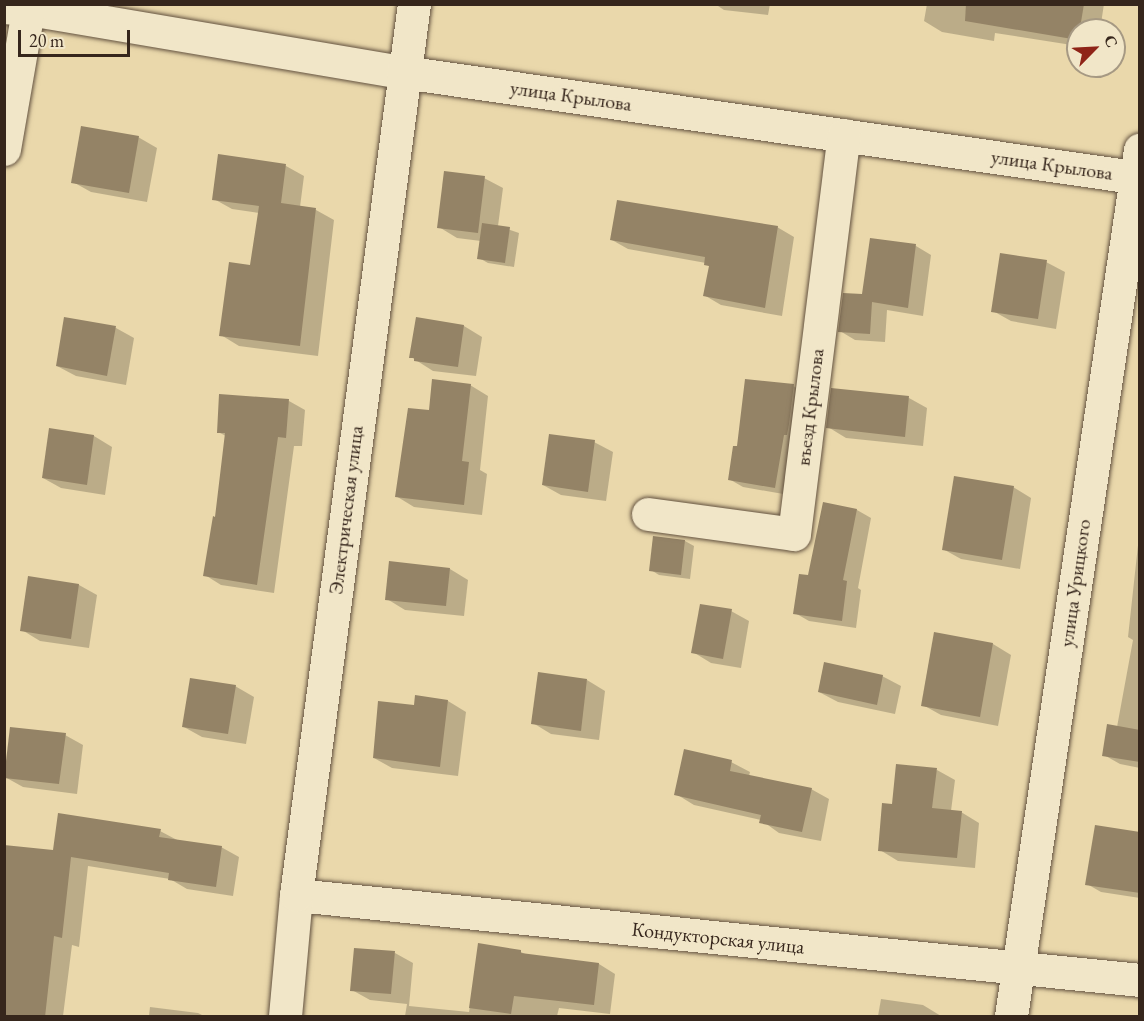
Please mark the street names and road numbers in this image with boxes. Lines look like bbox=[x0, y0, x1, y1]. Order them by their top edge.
street label: улица Крылова bbox=[509, 76, 633, 116]
street label: улица Крылова bbox=[990, 145, 1114, 185]
street label: въезд Крылова bbox=[791, 347, 829, 467]
street label: Электрическая улица bbox=[324, 424, 368, 596]
street label: улица Урицкого bbox=[1054, 518, 1096, 648]
street label: Кондукторская улица bbox=[630, 917, 806, 959]

